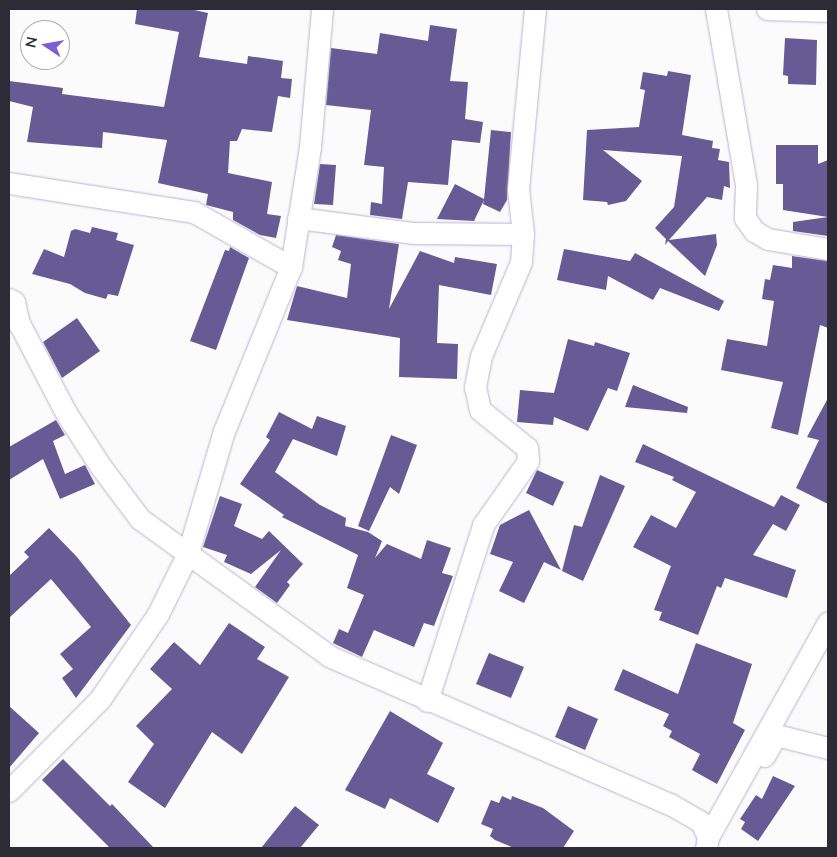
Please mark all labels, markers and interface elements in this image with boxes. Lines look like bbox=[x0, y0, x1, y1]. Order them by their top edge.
north arrow bbox=[20, 20, 70, 70]
text: N bbox=[21, 35, 40, 49]

